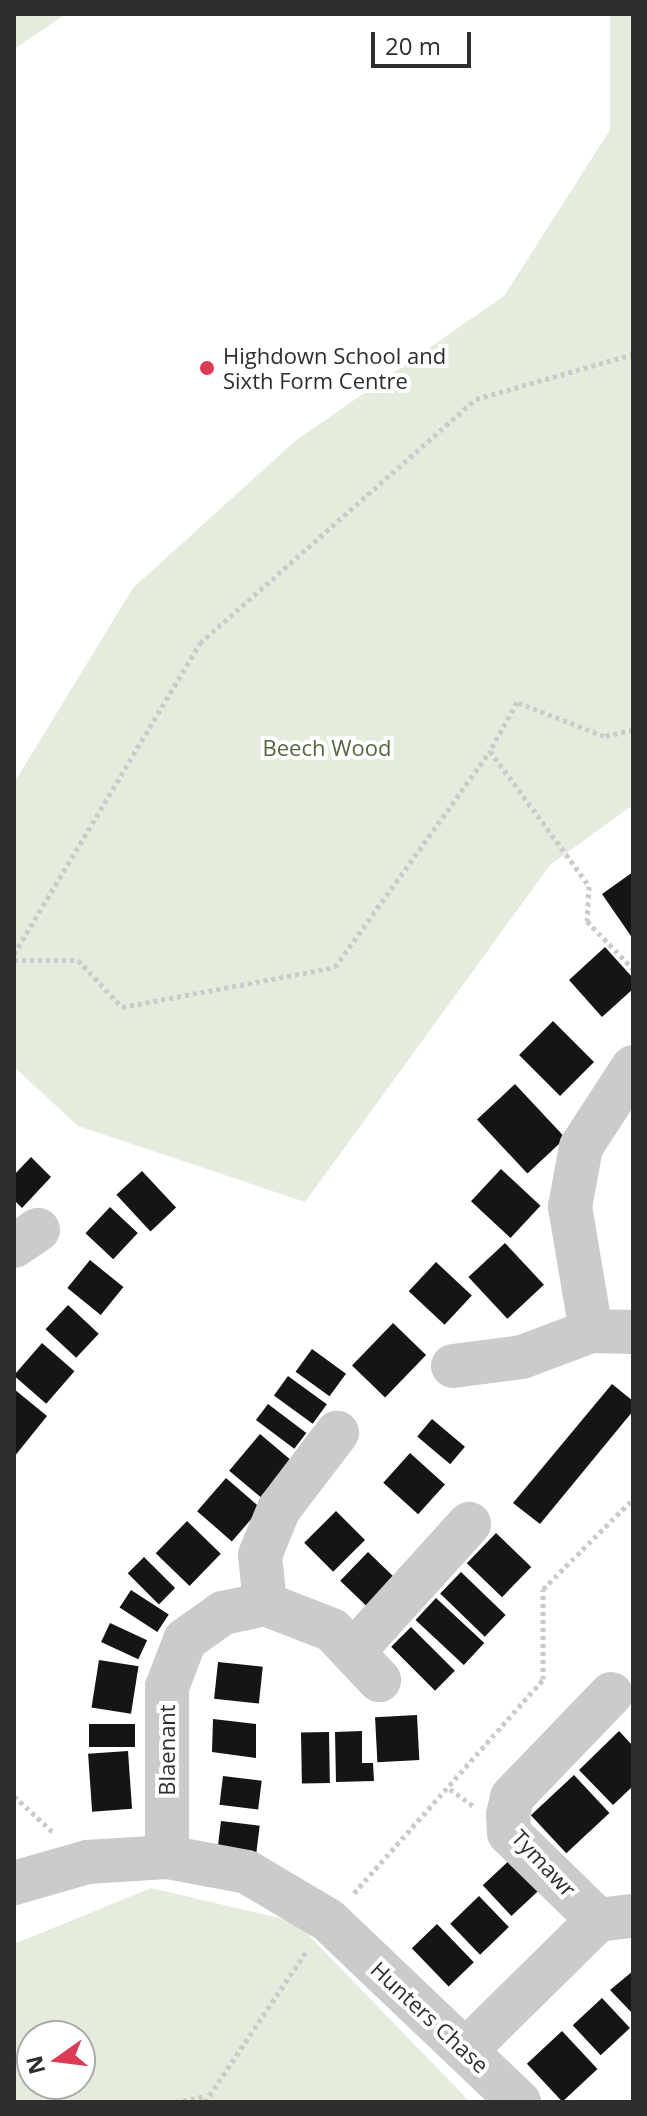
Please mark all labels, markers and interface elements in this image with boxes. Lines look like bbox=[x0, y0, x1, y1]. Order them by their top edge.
scale bar bbox=[375, 16, 475, 66]
text: 20 m bbox=[385, 29, 441, 62]
place label: Highdown School and Sixth Form Centre bbox=[223, 342, 446, 394]
marker: Highdown School and Sixth Form Centre bbox=[198, 359, 216, 377]
park label: Beech Wood bbox=[263, 735, 391, 761]
street label: Blaenant bbox=[154, 1704, 180, 1796]
street label: Tymawr bbox=[506, 1824, 582, 1902]
street label: Hunters Chase bbox=[366, 1956, 494, 2078]
north arrow bbox=[16, 2020, 96, 2100]
text: N bbox=[18, 2053, 51, 2078]

